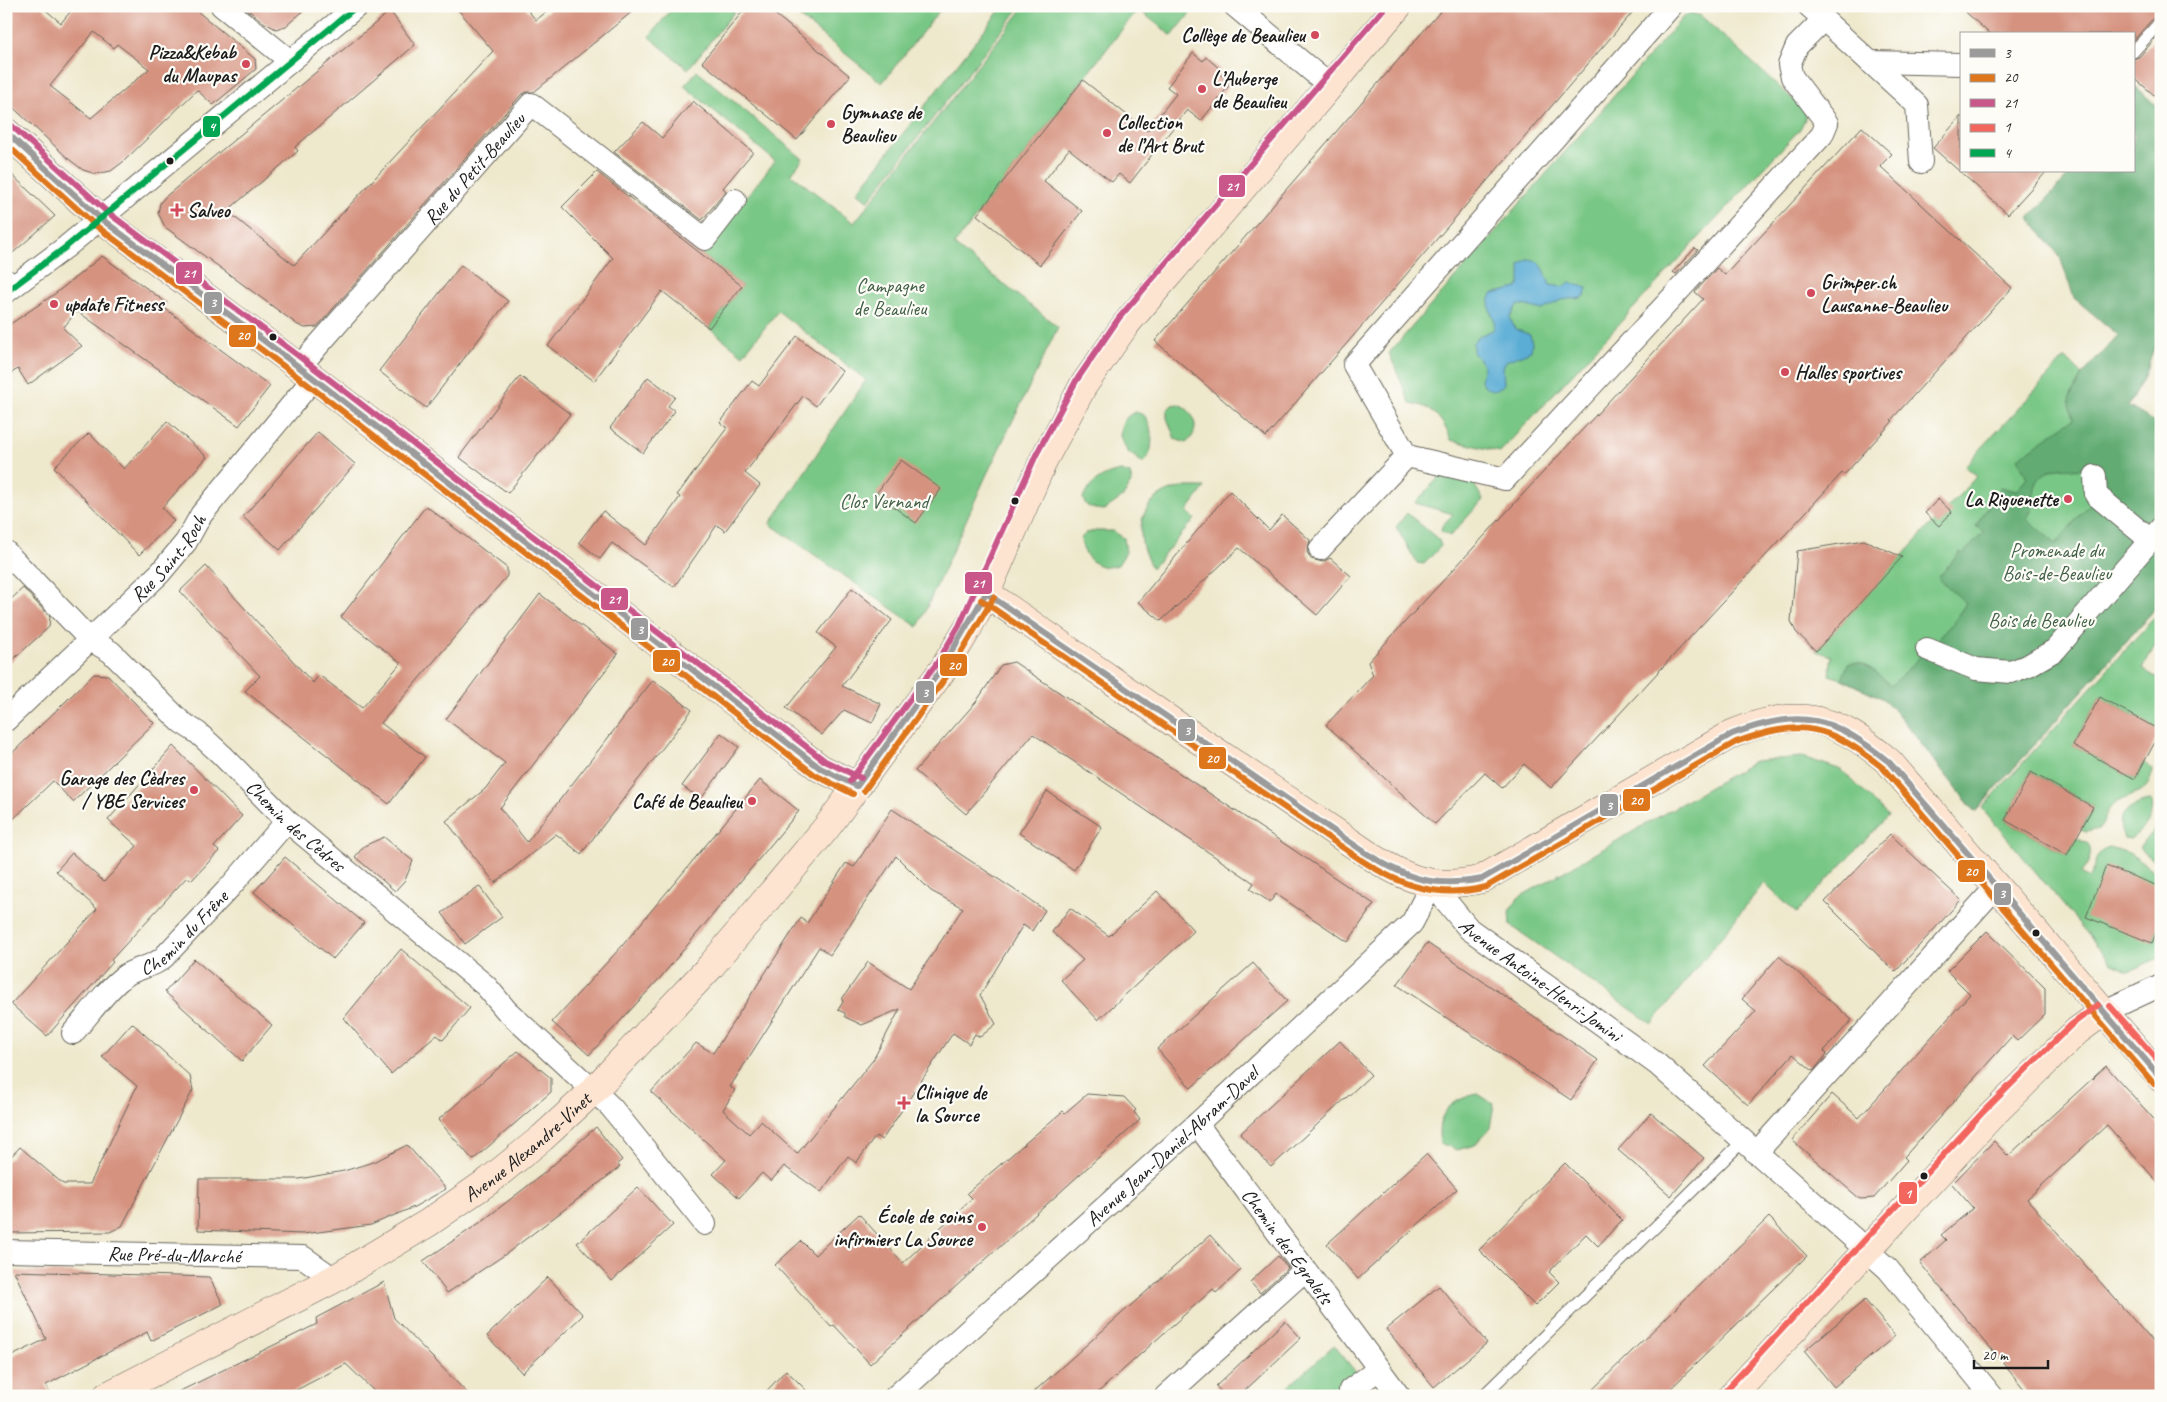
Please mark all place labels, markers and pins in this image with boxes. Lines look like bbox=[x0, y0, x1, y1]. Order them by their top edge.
place label: Collège de Beaulieu bbox=[1181, 23, 1307, 48]
marker: Collège de Beaulieu bbox=[1309, 29, 1321, 41]
place label: Pizza&Kebab du Maupas bbox=[148, 40, 238, 88]
marker: Pizza&Kebab du Maupas bbox=[240, 58, 252, 70]
place label: L’Auberge de Beaulieu bbox=[1212, 66, 1288, 114]
marker: L’Auberge de Beaulieu bbox=[1196, 83, 1208, 95]
place label: Gymnase de Beaulieu bbox=[841, 100, 923, 148]
place label: Collection de l’Art Brut bbox=[1117, 110, 1205, 158]
marker: Gymnase de Beaulieu bbox=[825, 118, 837, 130]
marker: Collection de l’Art Brut bbox=[1101, 127, 1113, 139]
unlabelled marker bbox=[165, 156, 175, 166]
place label: Salveo bbox=[187, 198, 231, 223]
marker: Salveo bbox=[171, 204, 183, 216]
place label: Grimper.ch Lausanne-Beaulieu bbox=[1821, 270, 1949, 318]
marker: Grimper.ch Lausanne-Beaulieu bbox=[1805, 287, 1817, 299]
place label: update Fitness bbox=[64, 292, 165, 317]
marker: update Fitness bbox=[48, 298, 60, 310]
unlabelled marker bbox=[268, 332, 278, 342]
place label: Halles sportives bbox=[1795, 360, 1903, 385]
marker: Halles sportives bbox=[1779, 366, 1791, 378]
place label: La Riguenette bbox=[1965, 487, 2059, 512]
marker: La Riguenette bbox=[2062, 493, 2074, 505]
unlabelled marker bbox=[1010, 496, 1020, 506]
place label: Garage des Cèdres / YBE Services bbox=[59, 766, 186, 814]
marker: Garage des Cèdres / YBE Services bbox=[188, 784, 200, 796]
place label: Café de Beaulieu bbox=[632, 789, 744, 814]
marker: Café de Beaulieu bbox=[746, 795, 758, 807]
unlabelled marker bbox=[2031, 928, 2041, 938]
place label: Clinique de la Source bbox=[915, 1080, 988, 1128]
marker: Clinique de la Source bbox=[897, 1096, 911, 1110]
unlabelled marker bbox=[1919, 1171, 1929, 1181]
place label: École de soins infirmiers La Source bbox=[834, 1204, 974, 1252]
marker: École de soins infirmiers La Source bbox=[976, 1221, 988, 1233]

